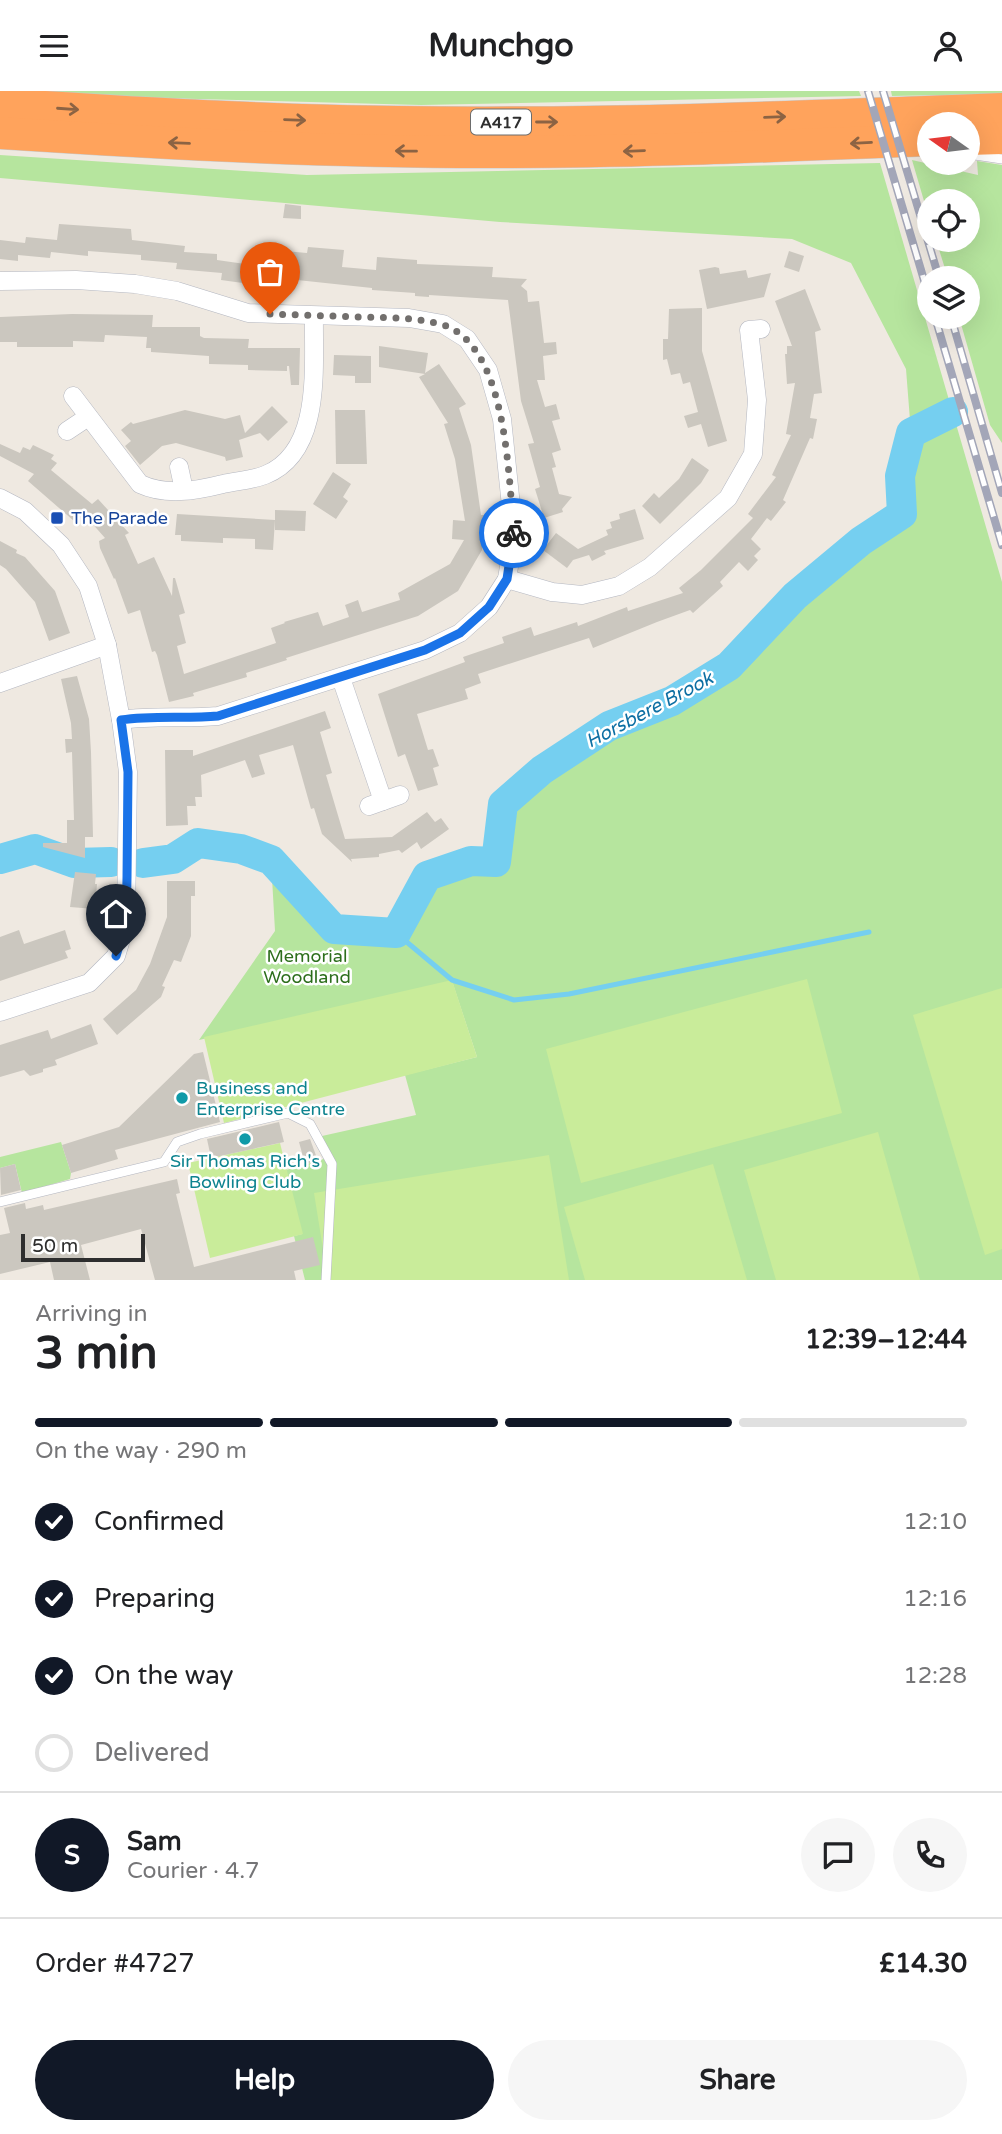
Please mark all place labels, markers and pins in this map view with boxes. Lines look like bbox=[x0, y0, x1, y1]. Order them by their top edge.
pin bbox=[240, 242, 300, 314]
place label: The Parade bbox=[71, 507, 168, 529]
marker: The Parade bbox=[49, 510, 65, 526]
pin bbox=[86, 884, 146, 956]
place label: Business and Enterprise Centre bbox=[196, 1077, 345, 1120]
marker: Business and Enterprise Centre bbox=[174, 1090, 190, 1106]
marker: Sir Thomas Rich's Bowling Club bbox=[237, 1131, 253, 1147]
place label: Sir Thomas Rich's Bowling Club bbox=[170, 1150, 320, 1193]

